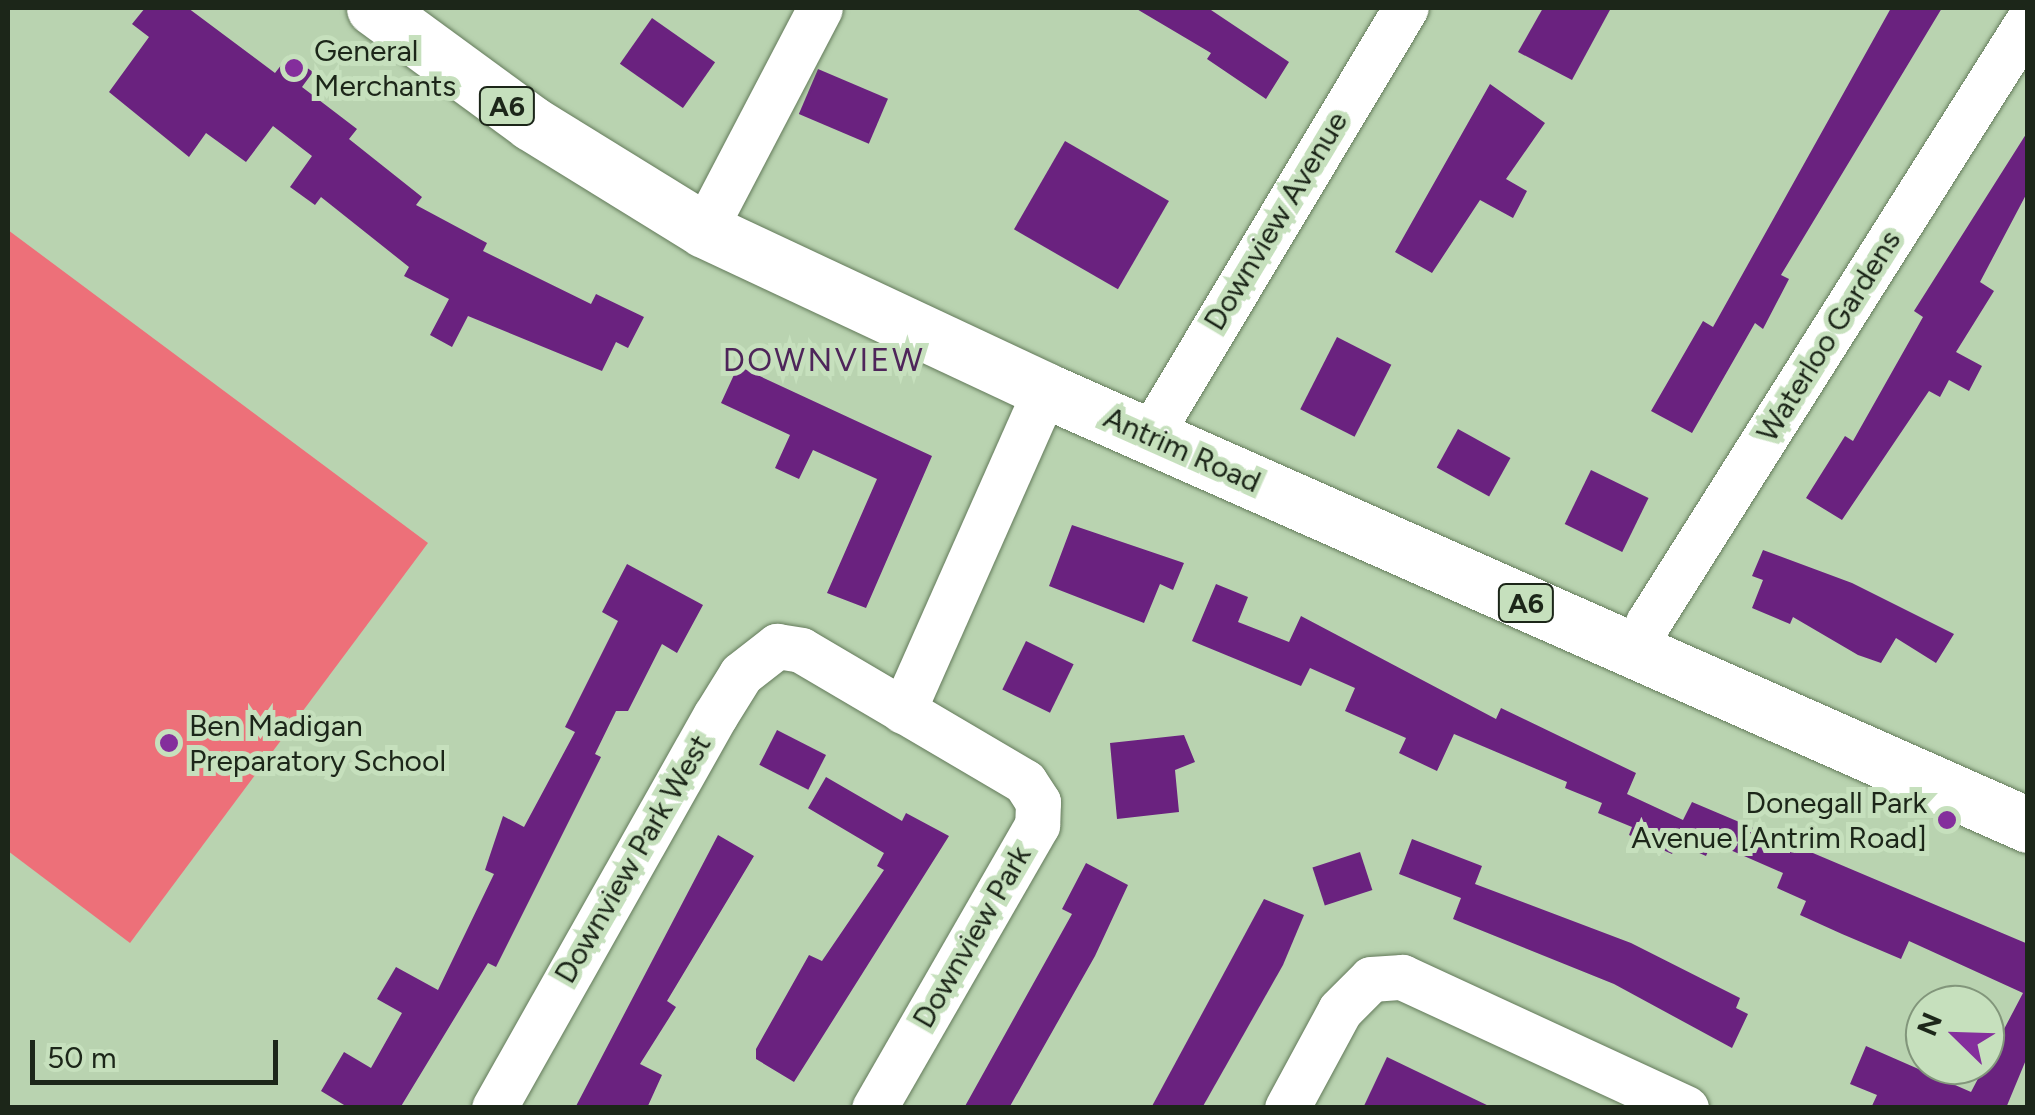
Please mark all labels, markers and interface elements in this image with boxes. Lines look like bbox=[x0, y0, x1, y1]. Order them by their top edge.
place label: General Merchants bbox=[314, 33, 456, 104]
marker: General Merchants bbox=[283, 57, 305, 79]
road number: A6 bbox=[477, 83, 537, 129]
street label: Downview Avenue bbox=[1197, 105, 1355, 337]
street label: Waterloo Gardens bbox=[1750, 224, 1908, 448]
district label: DOWNVIEW bbox=[723, 341, 925, 379]
street label: Antrim Road bbox=[1098, 399, 1266, 501]
road number: A6 bbox=[1496, 580, 1556, 626]
place label: Ben Madigan Preparatory School bbox=[189, 708, 446, 778]
street label: Downview Park West bbox=[547, 728, 719, 990]
marker: Ben Madigan Preparatory School bbox=[158, 732, 180, 754]
place label: Donegall Park Avenue [Antrim Road] bbox=[1631, 785, 1927, 856]
marker: Donegall Park Avenue [Antrim Road] bbox=[1936, 809, 1958, 831]
street label: Downview Park bbox=[905, 840, 1039, 1034]
north arrow bbox=[1905, 985, 2005, 1085]
text: N bbox=[1909, 1007, 1949, 1041]
scale bar bbox=[35, 1020, 282, 1082]
text: 50 m bbox=[47, 1039, 116, 1076]

